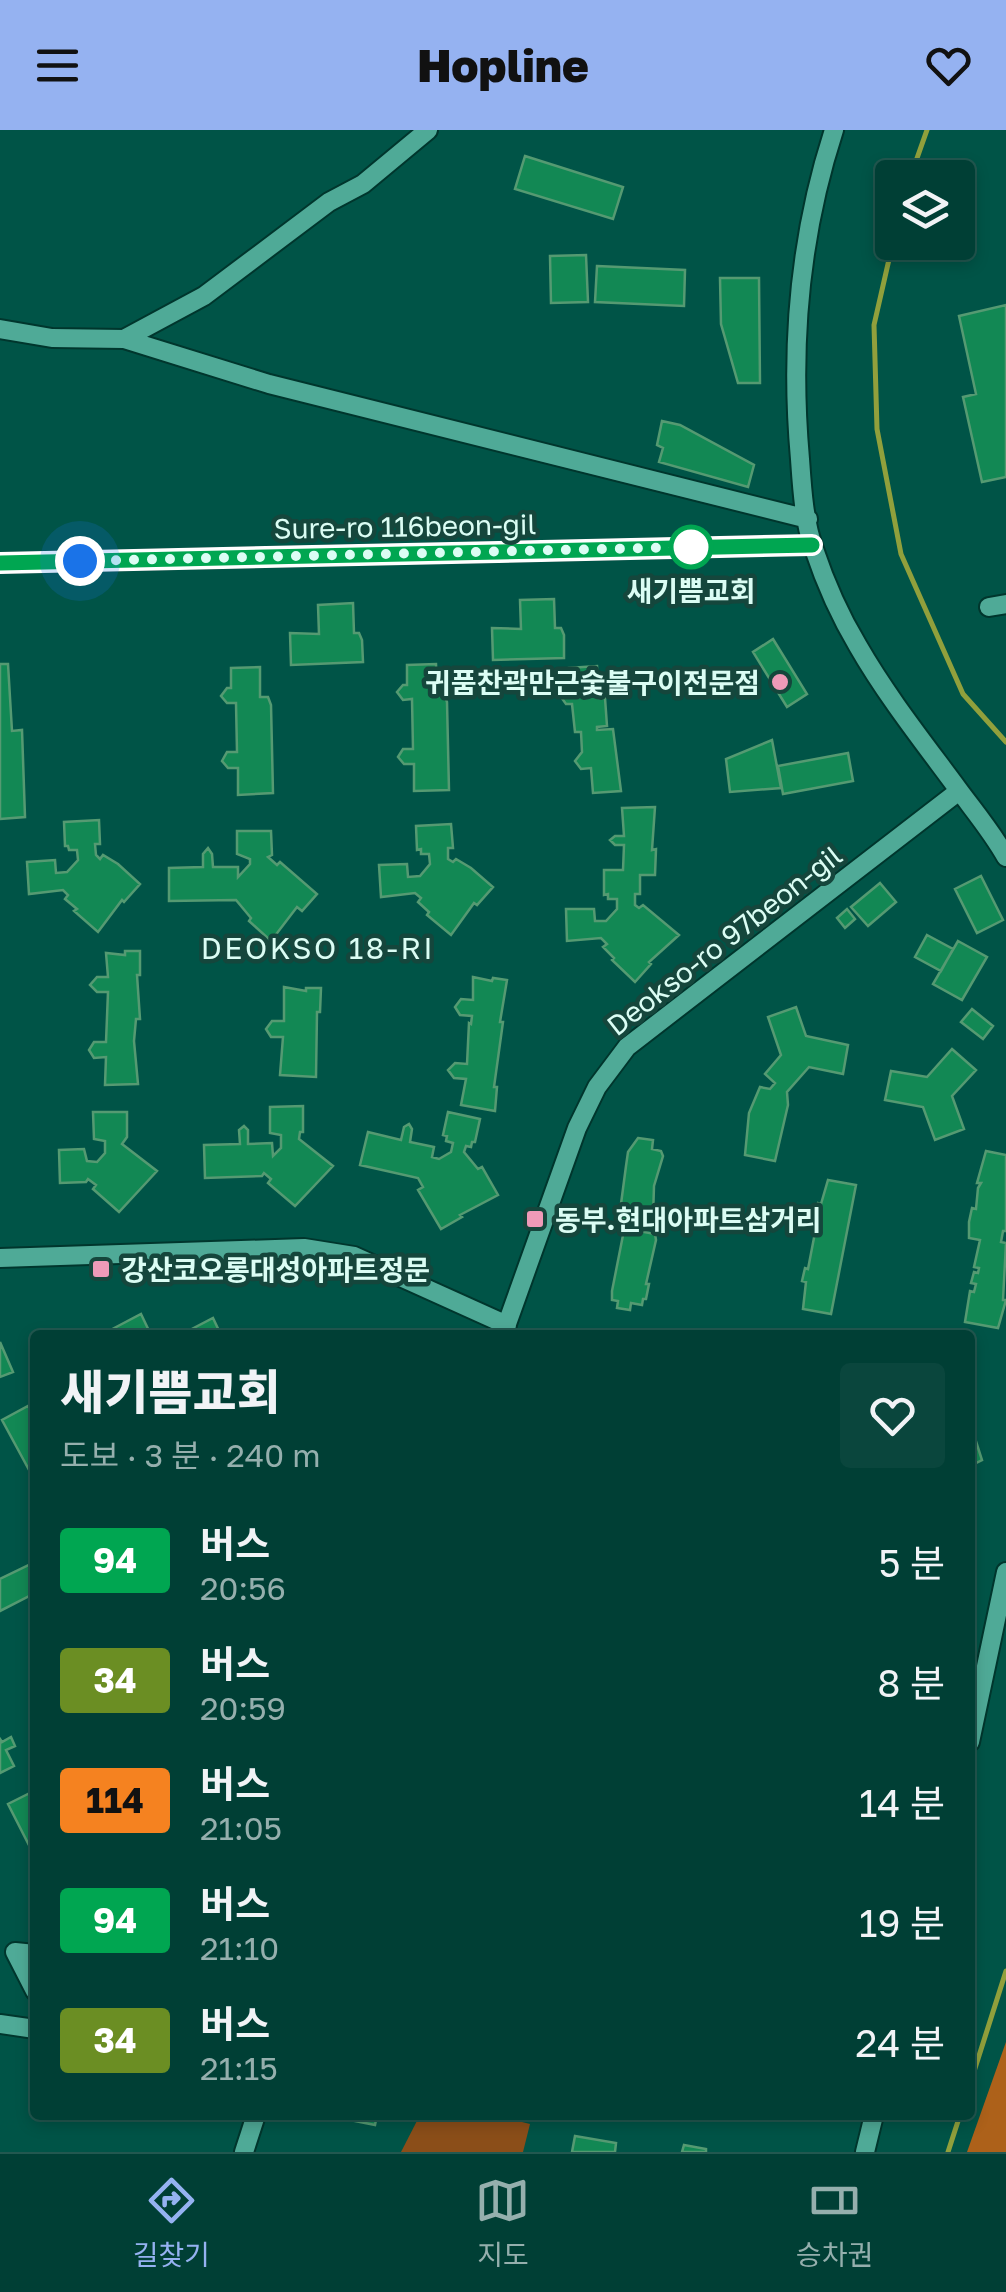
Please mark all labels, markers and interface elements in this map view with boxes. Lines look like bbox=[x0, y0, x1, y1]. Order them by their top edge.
icon: menu bbox=[30, 38, 85, 93]
text: Hopline bbox=[417, 38, 589, 92]
icon: heart bbox=[921, 38, 976, 93]
map controls bbox=[875, 160, 975, 260]
button: layers bbox=[875, 160, 975, 260]
street label: Sure-ro 116beon-gil bbox=[273, 507, 537, 545]
marker: 새기쁨교회 bbox=[670, 526, 712, 568]
your location bbox=[55, 536, 105, 586]
place label: 새기쁨교회 bbox=[627, 574, 755, 607]
place label: 귀품찬곽만근숯불구이전문점 bbox=[425, 666, 760, 699]
marker: 귀품찬곽만근숯불구이전문점 bbox=[769, 671, 791, 693]
street label: Deokso-ro 97beon-gil bbox=[600, 838, 848, 1042]
district label: DEOKSO 18-RI bbox=[201, 930, 435, 966]
place label: 동부.현대아파트삼거리 bbox=[555, 1203, 822, 1236]
marker: 동부.현대아파트삼거리 bbox=[524, 1208, 546, 1230]
place label: 강산코오롱대성아파트정문 bbox=[121, 1253, 430, 1286]
marker: 강산코오롱대성아파트정문 bbox=[90, 1258, 112, 1280]
text: 새기쁨교회 bbox=[60, 1363, 281, 1421]
button: heart bbox=[840, 1363, 945, 1468]
text: 도보 · 3 분 · 240 m bbox=[60, 1436, 320, 1474]
text: 버스 bbox=[200, 1521, 270, 1566]
text: 94 bbox=[93, 1539, 137, 1581]
text: 5 분 bbox=[878, 1540, 945, 1585]
text: 20:56 bbox=[200, 1569, 286, 1607]
text: 버스 bbox=[200, 1641, 270, 1686]
text: 34 bbox=[93, 1659, 137, 1701]
text: 8 분 bbox=[877, 1660, 945, 1705]
text: 20:59 bbox=[200, 1689, 286, 1727]
text: 버스 bbox=[200, 1761, 270, 1806]
text: 114 bbox=[86, 1779, 144, 1821]
text: 14 분 bbox=[859, 1780, 945, 1825]
text: 21:05 bbox=[200, 1809, 282, 1847]
text: 버스 bbox=[200, 1881, 270, 1926]
text: 94 bbox=[93, 1899, 137, 1941]
text: 19 분 bbox=[859, 1900, 945, 1945]
text: 21:10 bbox=[200, 1929, 279, 1967]
text: 버스 bbox=[200, 2001, 270, 2046]
text: 34 bbox=[93, 2019, 137, 2061]
text: 24 분 bbox=[855, 2020, 945, 2065]
text: 21:15 bbox=[200, 2049, 278, 2087]
tab: 길찾기 bbox=[133, 2173, 210, 2273]
tab: 지도 bbox=[475, 2173, 530, 2273]
tab: 승차권 bbox=[796, 2173, 873, 2273]

